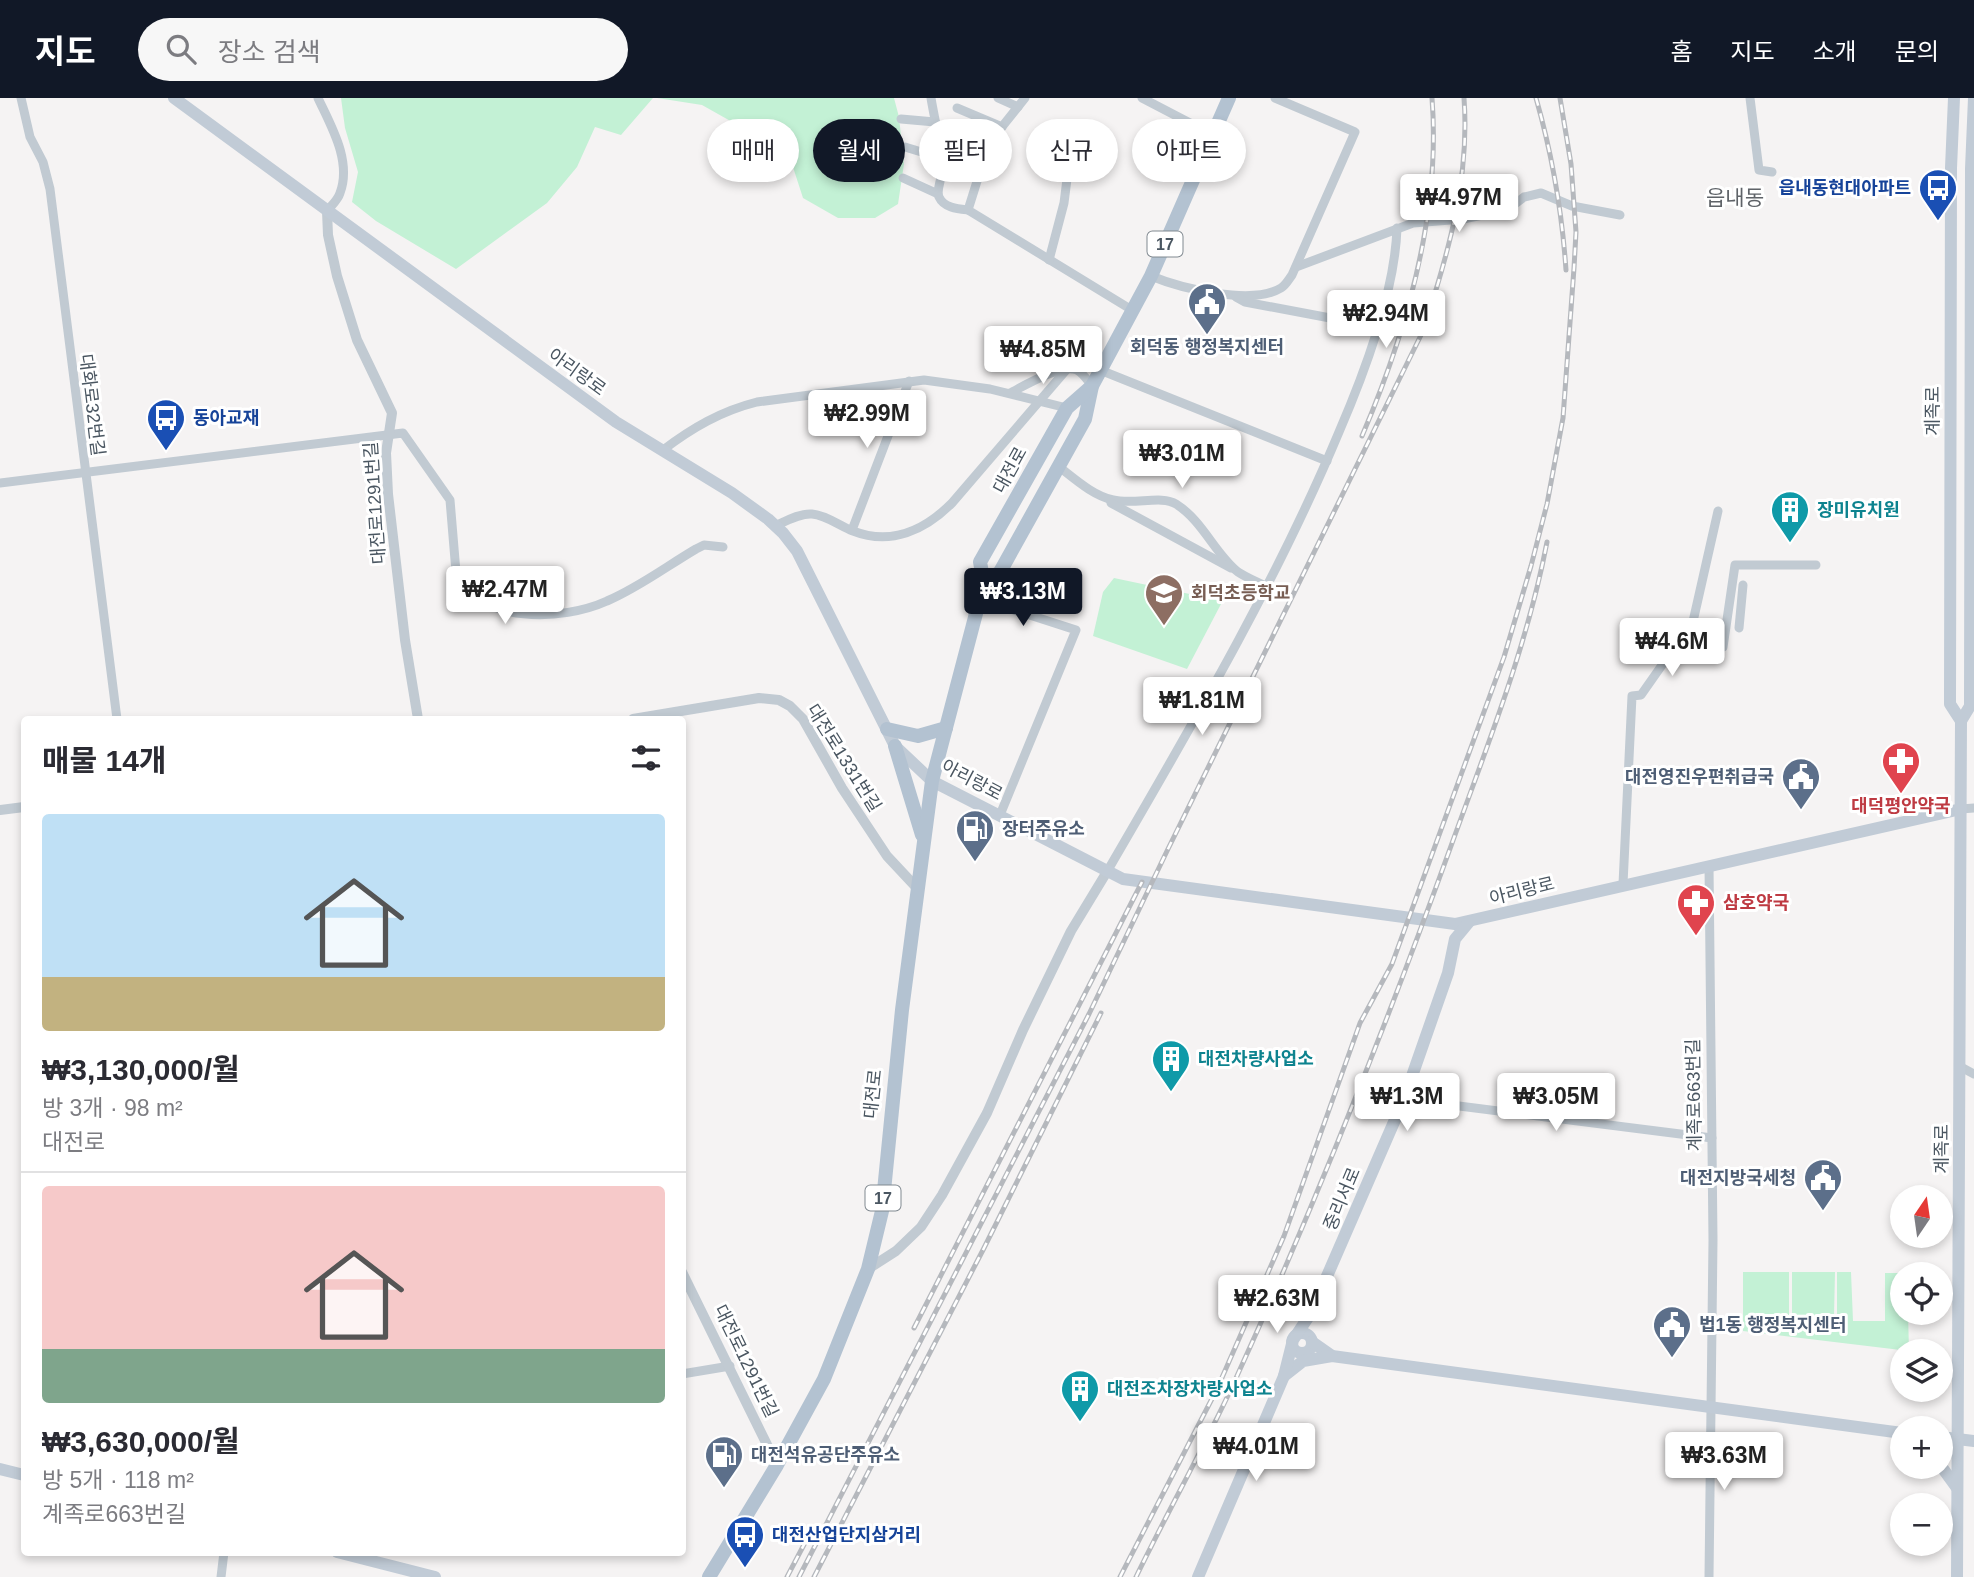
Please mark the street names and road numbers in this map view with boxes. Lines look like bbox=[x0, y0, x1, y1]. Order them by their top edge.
road number: 17 bbox=[1148, 232, 1182, 256]
street label: 아리랑로 bbox=[544, 344, 610, 400]
street label: 대화로32번길 bbox=[76, 353, 108, 457]
street label: 계족로 bbox=[1923, 386, 1943, 436]
street label: 대전로1291번길 bbox=[361, 441, 389, 565]
street label: 대전로 bbox=[989, 443, 1031, 497]
street label: 대전로1331번길 bbox=[803, 701, 885, 815]
street label: 아리랑로 bbox=[938, 756, 1006, 804]
street label: 아리랑로 bbox=[1487, 873, 1557, 909]
street label: 계족로663번길 bbox=[1683, 1038, 1705, 1152]
street label: 대전로 bbox=[860, 1068, 886, 1120]
street label: 계족로 bbox=[1932, 1124, 1952, 1174]
street label: 중리서로 bbox=[1320, 1165, 1364, 1233]
road number: 17 bbox=[866, 1186, 900, 1210]
street label: 대전로1291번길 bbox=[710, 1301, 782, 1421]

